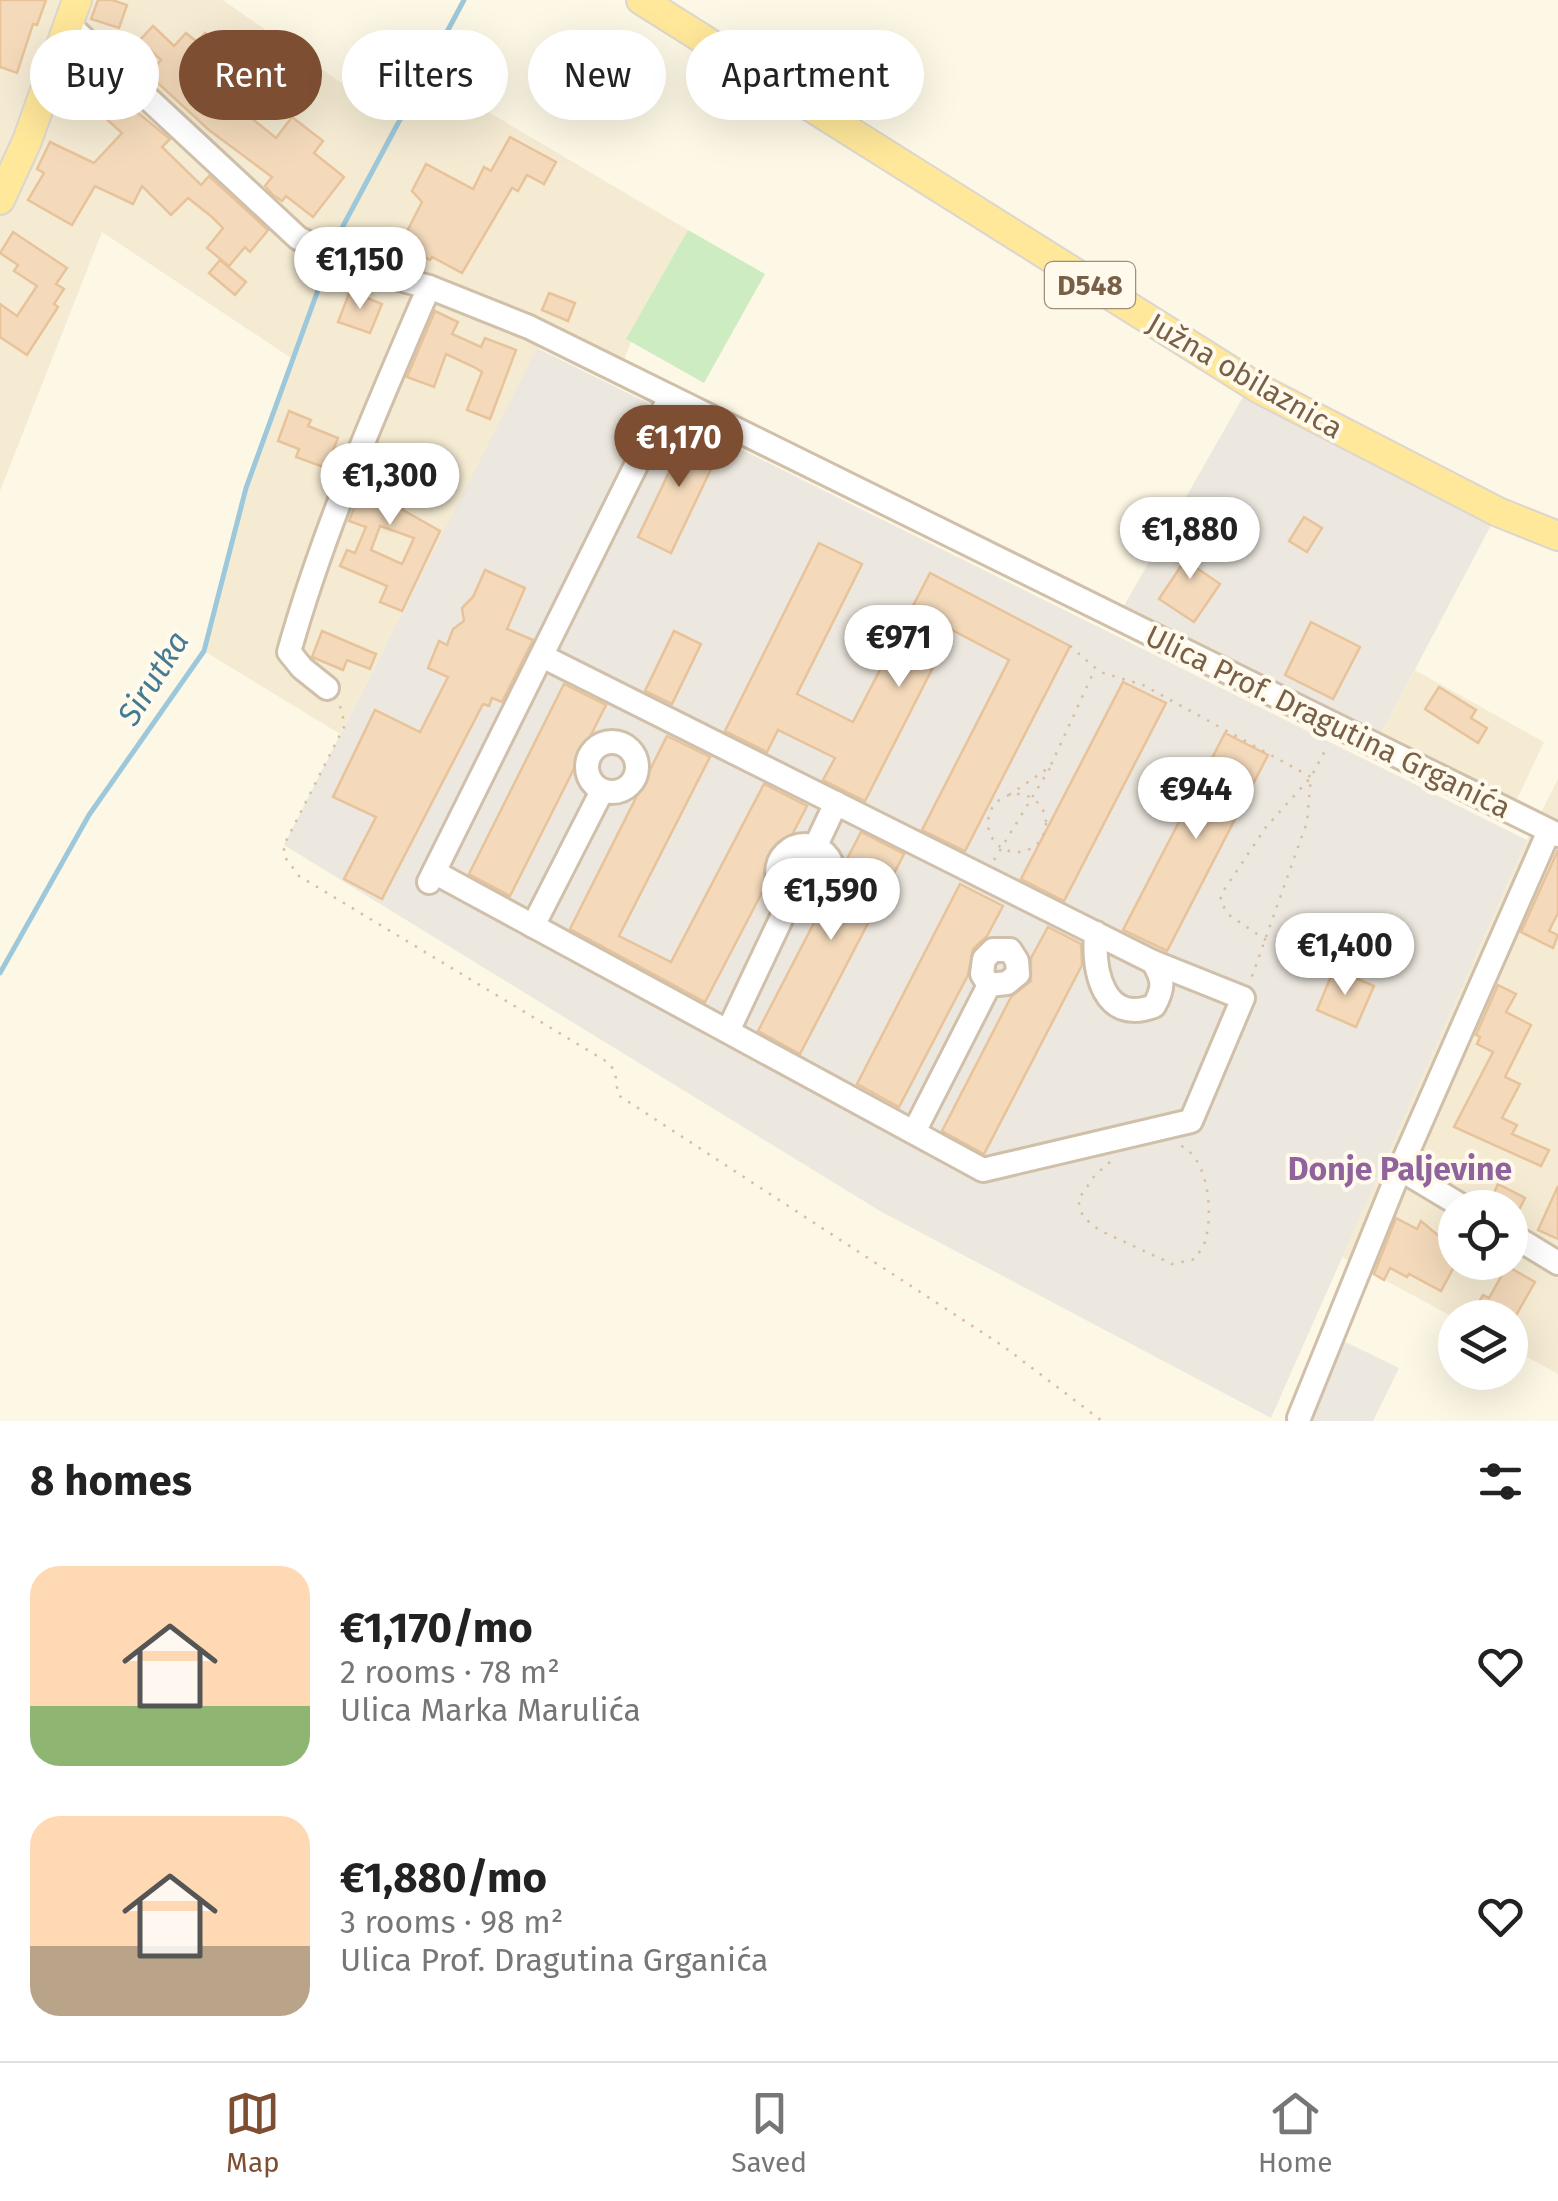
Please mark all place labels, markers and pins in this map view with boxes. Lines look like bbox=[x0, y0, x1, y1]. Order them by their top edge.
pin: €1,150 bbox=[279, 227, 441, 312]
pin: €1,170 bbox=[598, 405, 760, 490]
pin: €1,300 bbox=[309, 443, 471, 528]
pin: €1,880 bbox=[1109, 497, 1271, 582]
pin: €971 bbox=[840, 605, 958, 690]
pin: €944 bbox=[1137, 757, 1255, 842]
pin: €1,590 bbox=[750, 858, 912, 943]
pin: €1,400 bbox=[1264, 913, 1426, 998]

